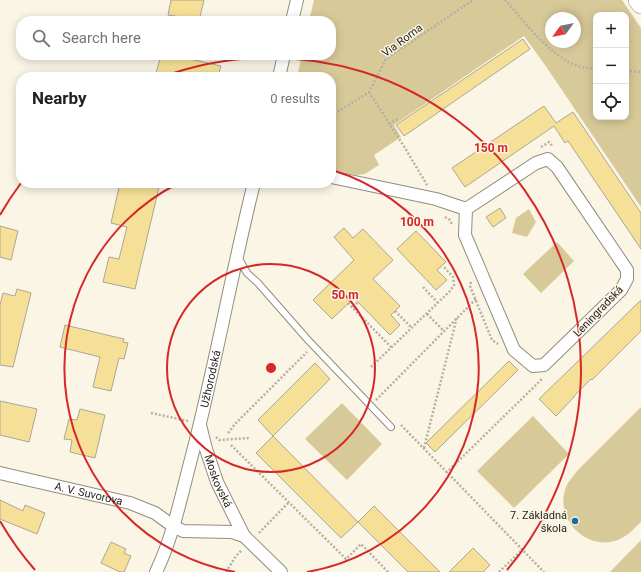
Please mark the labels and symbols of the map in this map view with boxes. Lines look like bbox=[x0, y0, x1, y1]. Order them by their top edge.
north arrow bbox=[545, 12, 581, 48]
street label: Via Roma bbox=[380, 21, 425, 60]
text: 150 m bbox=[474, 141, 508, 155]
text: 100 m bbox=[400, 215, 434, 229]
street label: Leningradská bbox=[571, 283, 626, 339]
text: 50 m bbox=[331, 288, 359, 302]
street label: Užhorodská bbox=[198, 349, 223, 409]
centre of rings bbox=[264, 361, 278, 375]
street label: Moskovská bbox=[201, 453, 235, 510]
street label: A. V. Suvorova bbox=[53, 480, 124, 508]
place label: 7. Základná škola bbox=[510, 509, 567, 535]
marker: 7. Základná škola bbox=[570, 516, 580, 526]

